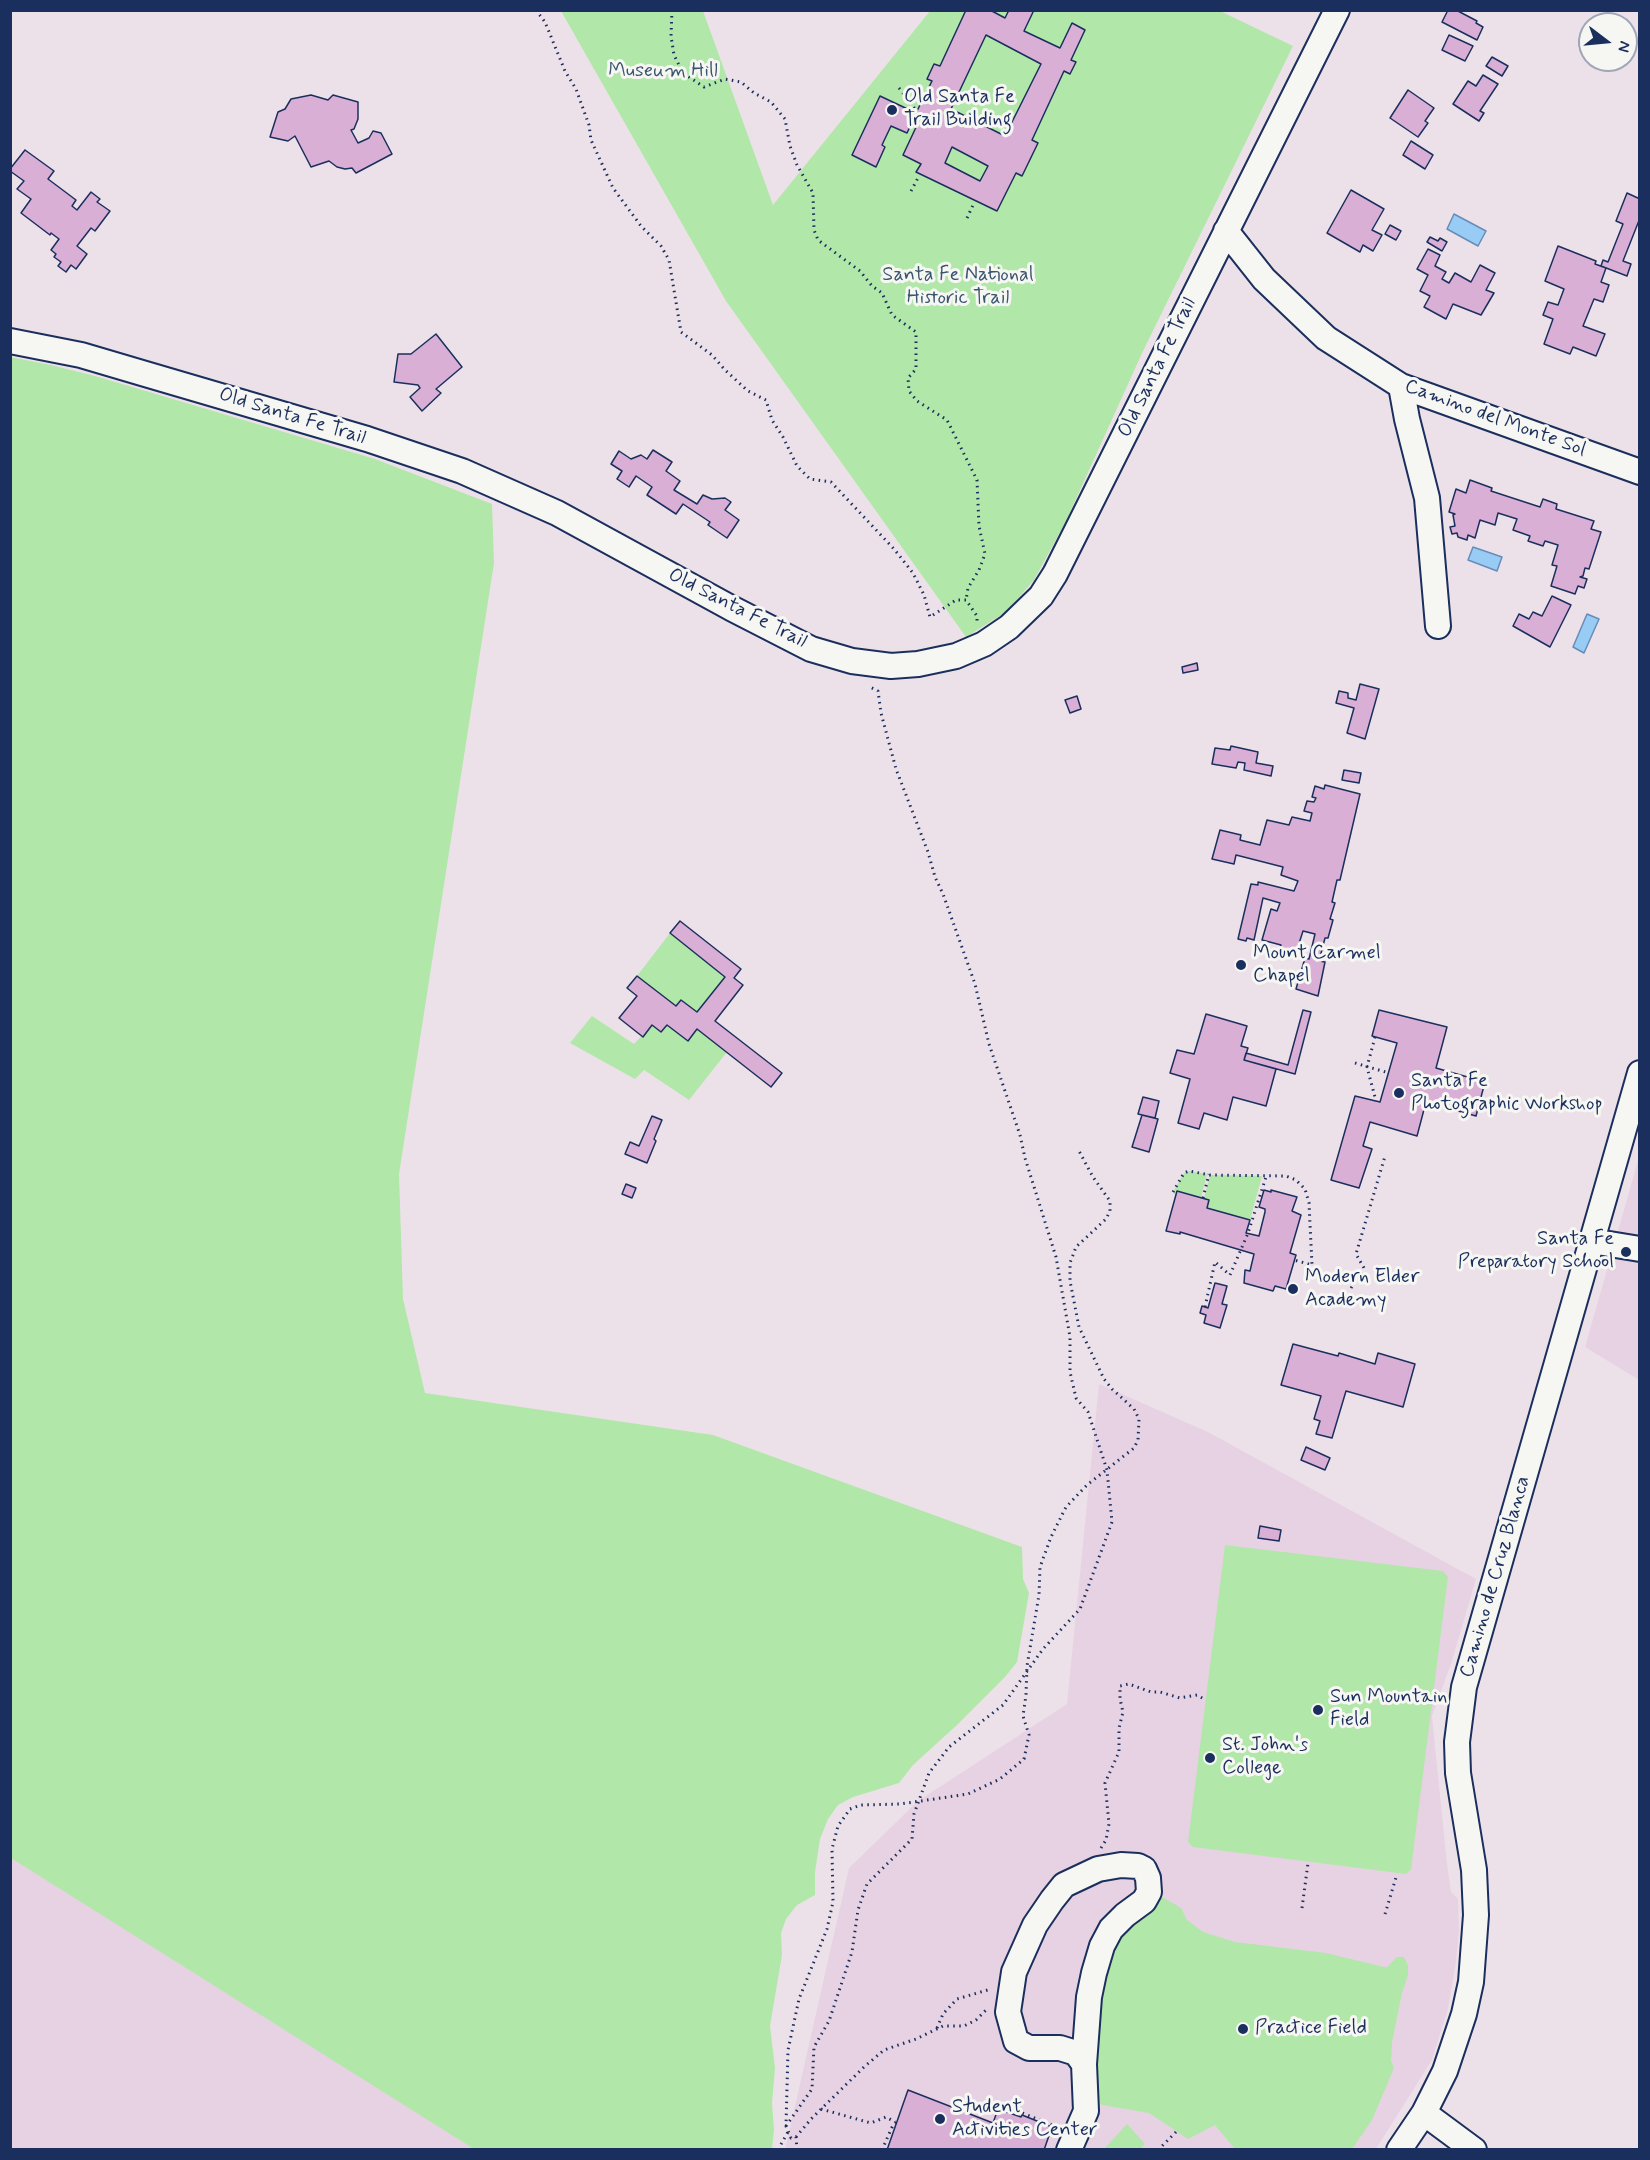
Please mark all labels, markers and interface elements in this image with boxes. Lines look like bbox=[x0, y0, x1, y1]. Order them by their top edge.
north arrow bbox=[1578, 12, 1638, 72]
text: N bbox=[1612, 39, 1635, 55]
park label: Museum Hill bbox=[608, 60, 718, 84]
place label: Old Santa Fe Trail Building bbox=[904, 86, 1015, 133]
marker: Old Santa Fe Trail Building bbox=[885, 103, 899, 117]
park label: Santa Fe National Historic Trail bbox=[882, 264, 1034, 311]
street label: Old Santa Fe Trail bbox=[1114, 294, 1202, 442]
street label: Camino del Monte Sol bbox=[1401, 375, 1589, 463]
street label: Old Santa Fe Trail bbox=[216, 383, 368, 451]
street label: Old Santa Fe Trail bbox=[664, 564, 810, 654]
place label: Mount Carmel Chapel bbox=[1253, 942, 1381, 989]
marker: Mount Carmel Chapel bbox=[1234, 958, 1248, 972]
place label: Santa Fe Photographic Workshop bbox=[1411, 1070, 1603, 1117]
marker: Santa Fe Photographic Workshop bbox=[1392, 1086, 1406, 1100]
place label: Santa Fe Preparatory School bbox=[1458, 1228, 1614, 1275]
marker: Santa Fe Preparatory School bbox=[1619, 1245, 1633, 1259]
place label: Modern Elder Academy bbox=[1305, 1266, 1419, 1313]
marker: Modern Elder Academy bbox=[1286, 1282, 1300, 1296]
street label: Camino de Cruz Blanca bbox=[1456, 1473, 1536, 1681]
place label: Sun Mountain Field bbox=[1330, 1686, 1447, 1733]
marker: Sun Mountain Field bbox=[1311, 1703, 1325, 1717]
place label: St. John's College bbox=[1222, 1734, 1308, 1781]
marker: St. John's College bbox=[1203, 1751, 1217, 1765]
place label: Practice Field bbox=[1255, 2017, 1367, 2041]
marker: Practice Field bbox=[1236, 2022, 1250, 2036]
place label: Student Activities Center bbox=[952, 2096, 1097, 2143]
marker: Student Activities Center bbox=[933, 2112, 947, 2126]

